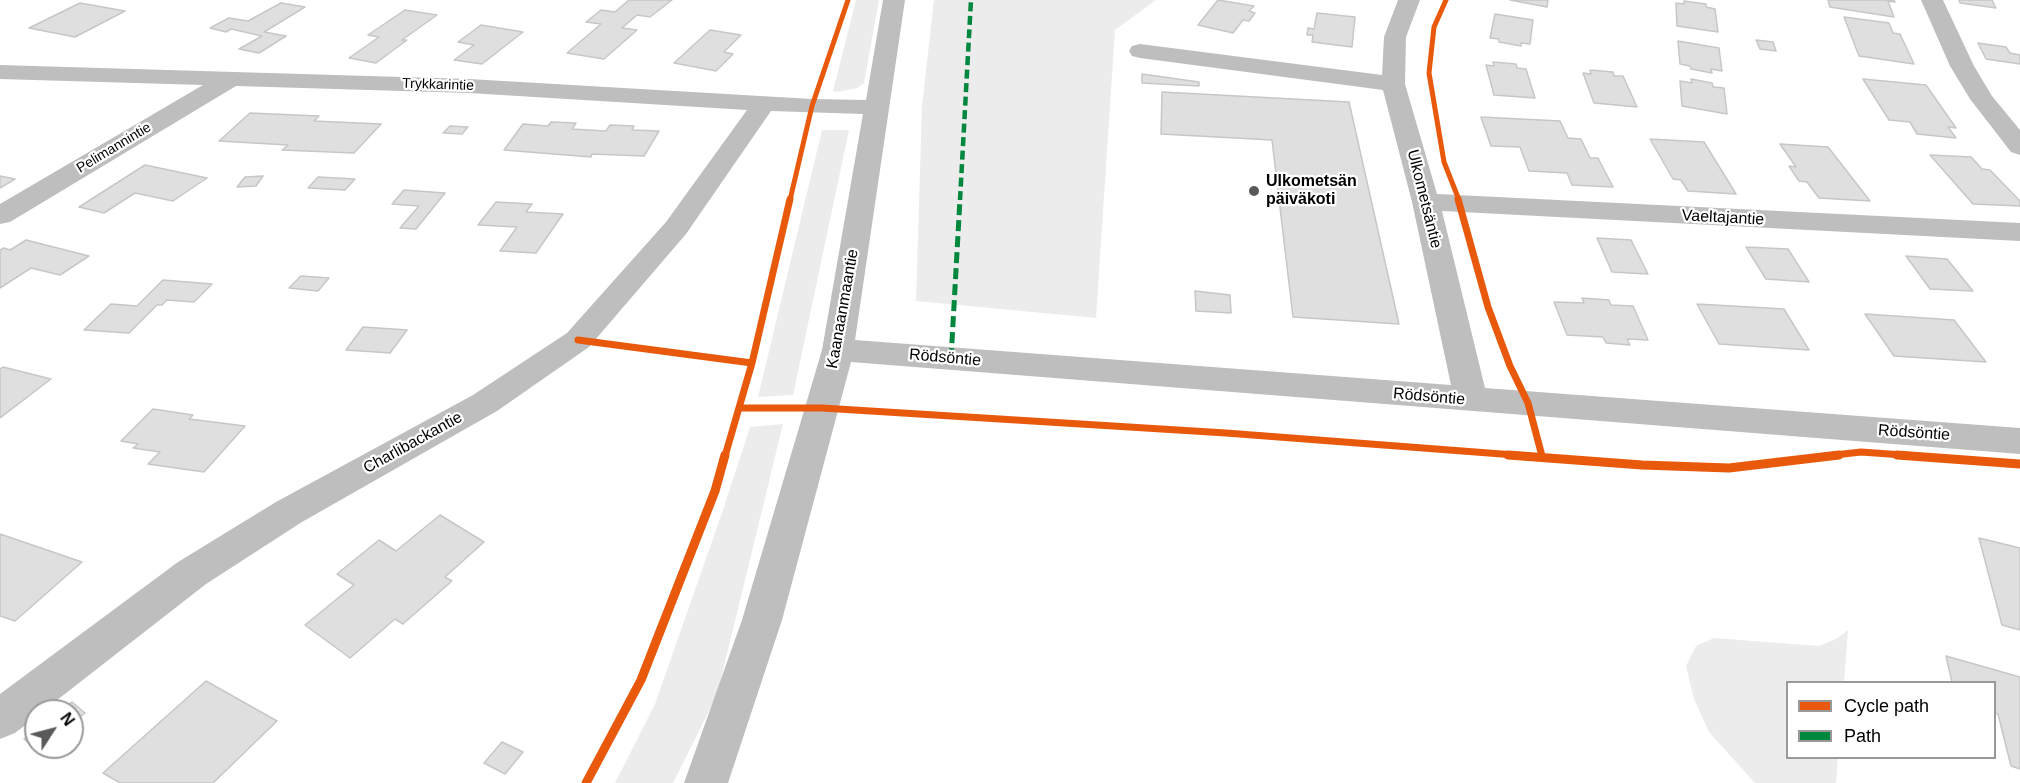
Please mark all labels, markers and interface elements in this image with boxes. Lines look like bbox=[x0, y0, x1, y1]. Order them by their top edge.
street label: Trykkarintie bbox=[402, 75, 474, 95]
street label: Pelimannintie bbox=[74, 119, 154, 177]
street label: Ulkometsäntie bbox=[1402, 147, 1446, 251]
place label: Ulkometsän päiväkoti bbox=[1266, 172, 1357, 210]
marker: Ulkometsän päiväkoti bbox=[1247, 184, 1261, 198]
street label: Vaeltajantie bbox=[1681, 206, 1765, 230]
street label: Kaanaanmaantie bbox=[823, 248, 863, 370]
street label: Rödsöntie bbox=[908, 345, 982, 371]
street label: Rödsöntie bbox=[1392, 384, 1466, 410]
street label: Charlibackantie bbox=[360, 408, 466, 478]
street label: Rödsöntie bbox=[1877, 421, 1951, 445]
legend bbox=[1786, 681, 1996, 759]
text: Cycle path bbox=[1844, 696, 1929, 716]
north arrow bbox=[24, 699, 84, 759]
text: N bbox=[57, 710, 78, 729]
text: Path bbox=[1844, 726, 1881, 746]

